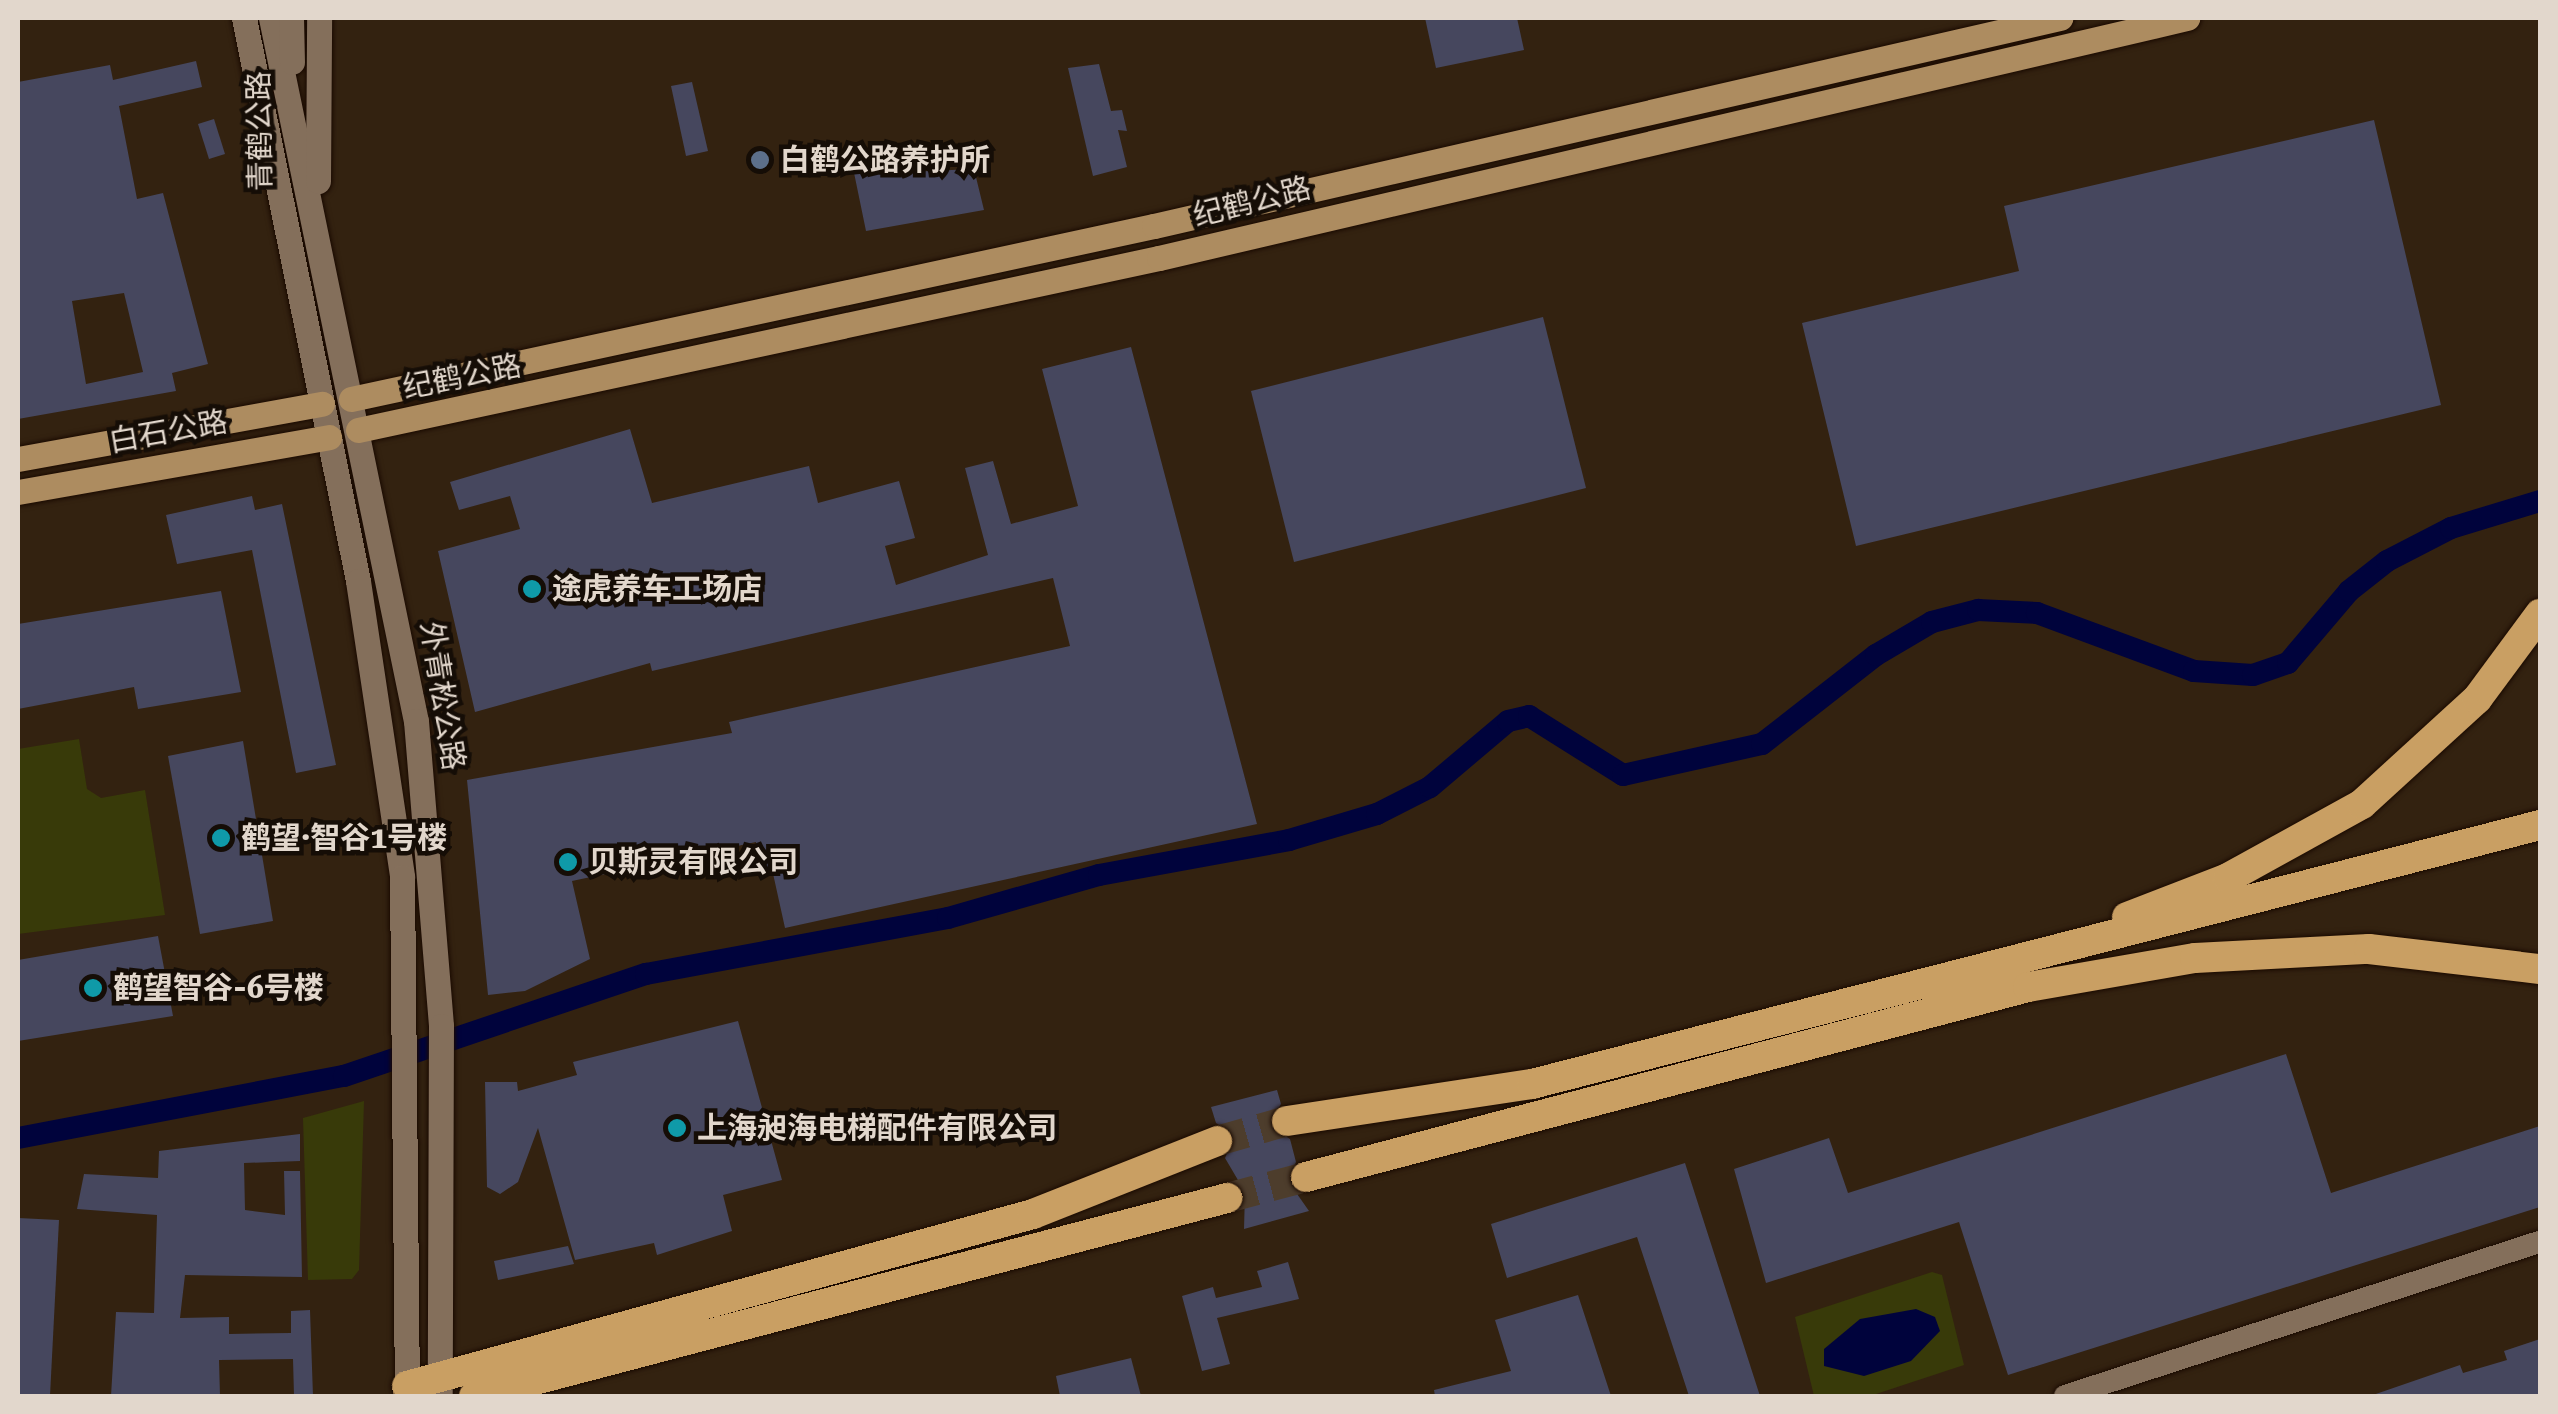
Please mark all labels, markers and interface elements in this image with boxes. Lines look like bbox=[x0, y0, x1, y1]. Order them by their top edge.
street label: 青鹤公路 bbox=[241, 71, 279, 191]
place label: 白鹤公路养护所 bbox=[780, 142, 990, 178]
marker: 白鹤公路养护所 bbox=[749, 149, 771, 171]
street label: 纪鹤公路 bbox=[1189, 170, 1315, 234]
street label: 纪鹤公路 bbox=[400, 348, 524, 406]
street label: 白石公路 bbox=[106, 404, 230, 460]
place label: 途虎养车工场店 bbox=[552, 571, 762, 607]
marker: 途虎养车工场店 bbox=[521, 578, 543, 600]
street label: 外青松公路 bbox=[412, 619, 472, 773]
place label: 鹤望·智谷1号楼 bbox=[241, 820, 447, 856]
marker: 鹤望·智谷1号楼 bbox=[210, 827, 232, 849]
place label: 贝斯灵有限公司 bbox=[588, 844, 798, 880]
marker: 贝斯灵有限公司 bbox=[557, 851, 579, 873]
place label: 鹤望智谷-6号楼 bbox=[113, 970, 324, 1006]
marker: 鹤望智谷-6号楼 bbox=[82, 977, 104, 999]
place label: 上海昶海电梯配件有限公司 bbox=[697, 1110, 1057, 1146]
marker: 上海昶海电梯配件有限公司 bbox=[666, 1117, 688, 1139]

